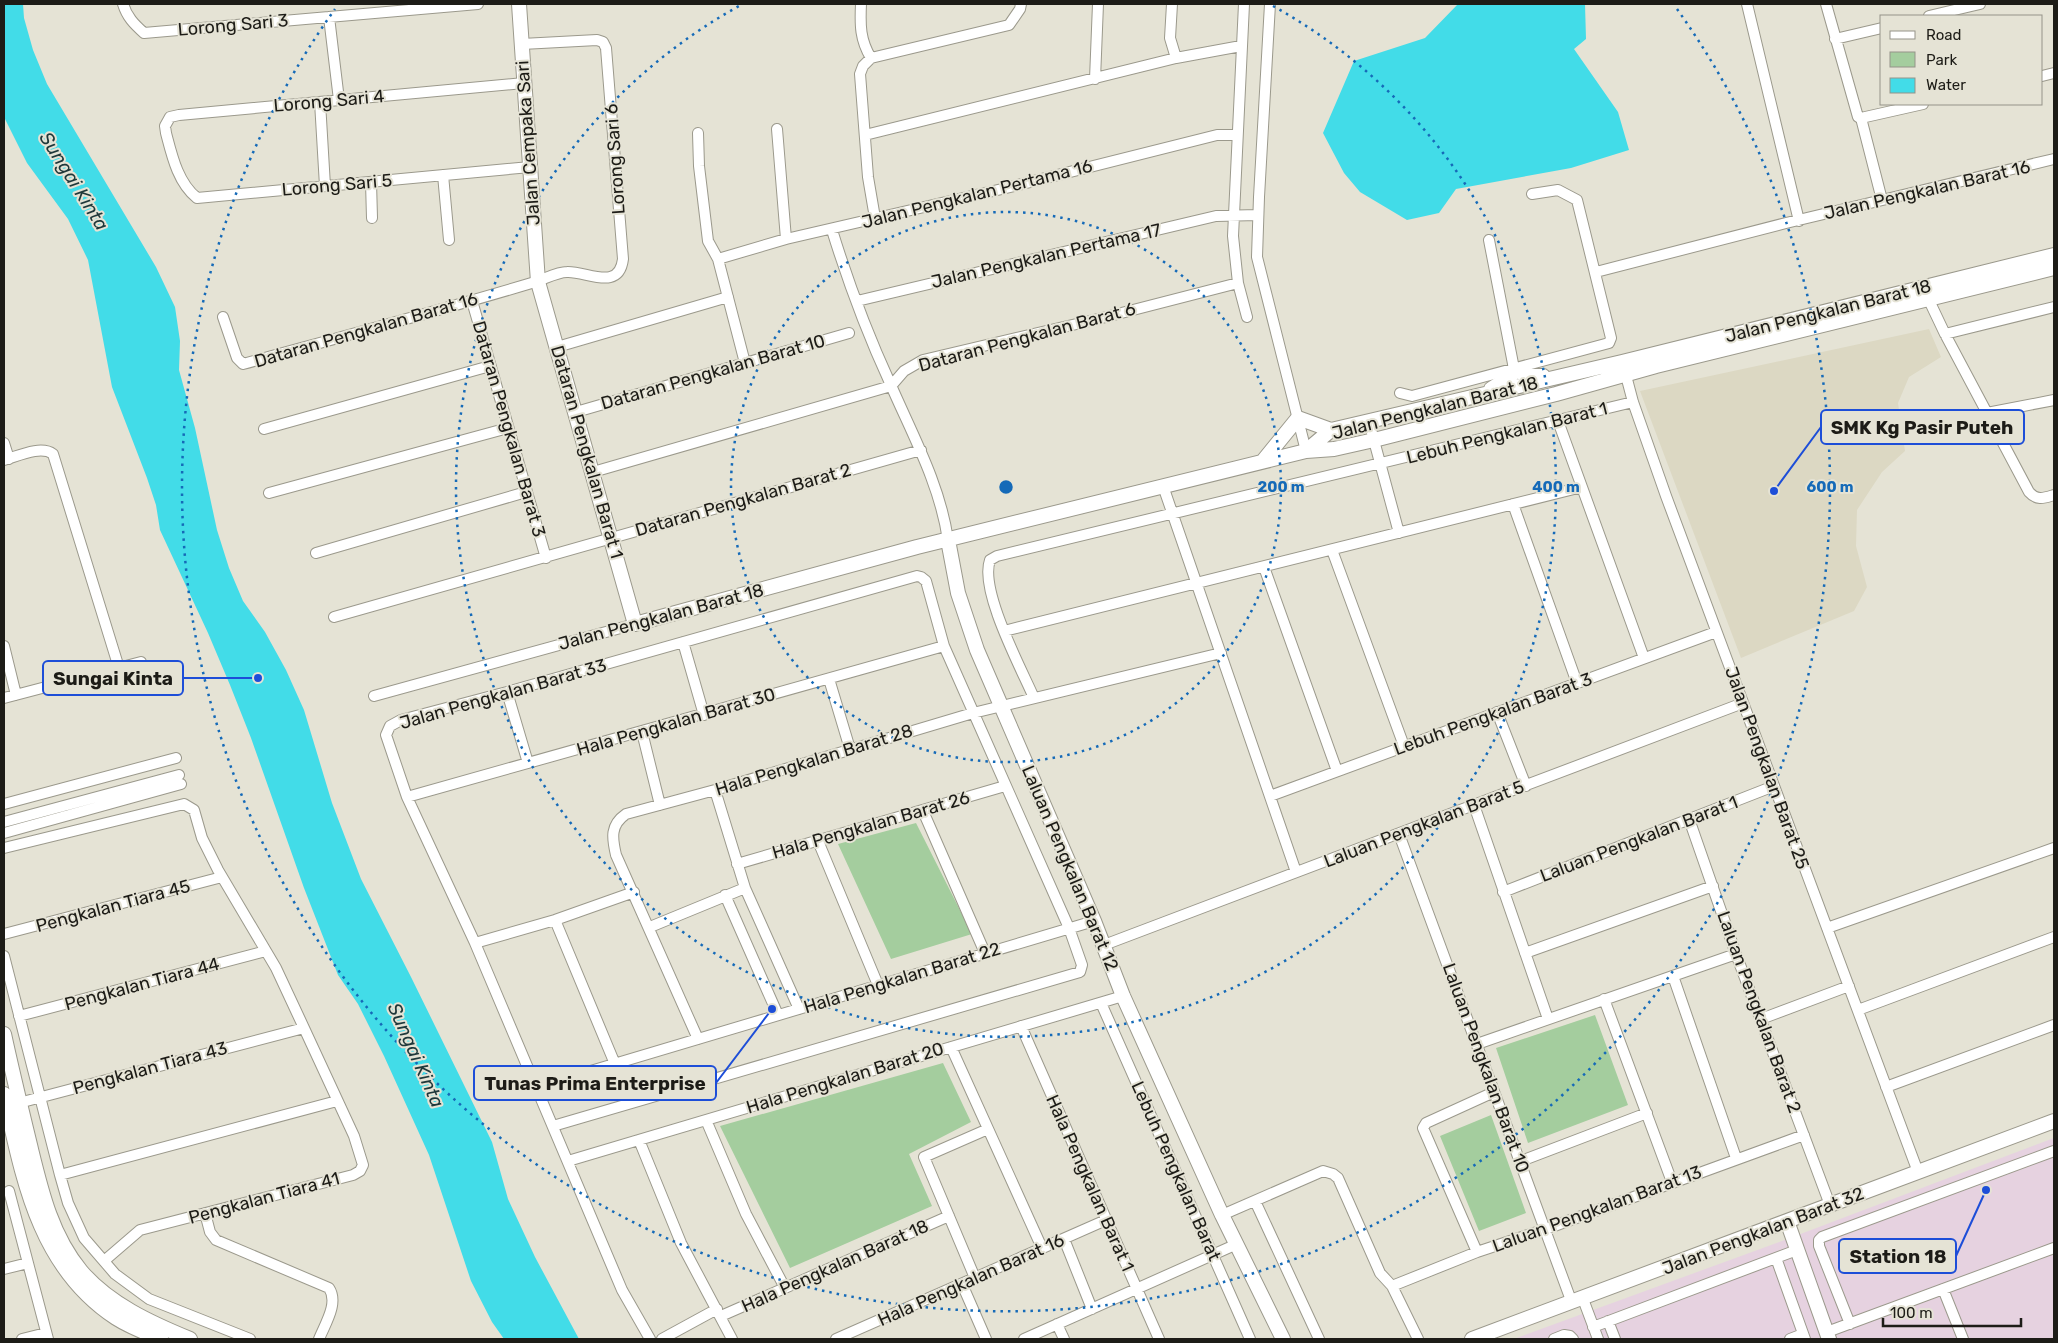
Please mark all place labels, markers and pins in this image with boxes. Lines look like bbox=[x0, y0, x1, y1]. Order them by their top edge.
callout: SMK Kg Pasir Puteh bbox=[1821, 410, 2024, 444]
centre of rings bbox=[997, 478, 1015, 496]
callout: Sungai Kinta bbox=[43, 661, 183, 695]
callout: Tunas Prima Enterprise bbox=[474, 1066, 716, 1100]
callout: Station 18 bbox=[1839, 1239, 1956, 1273]

